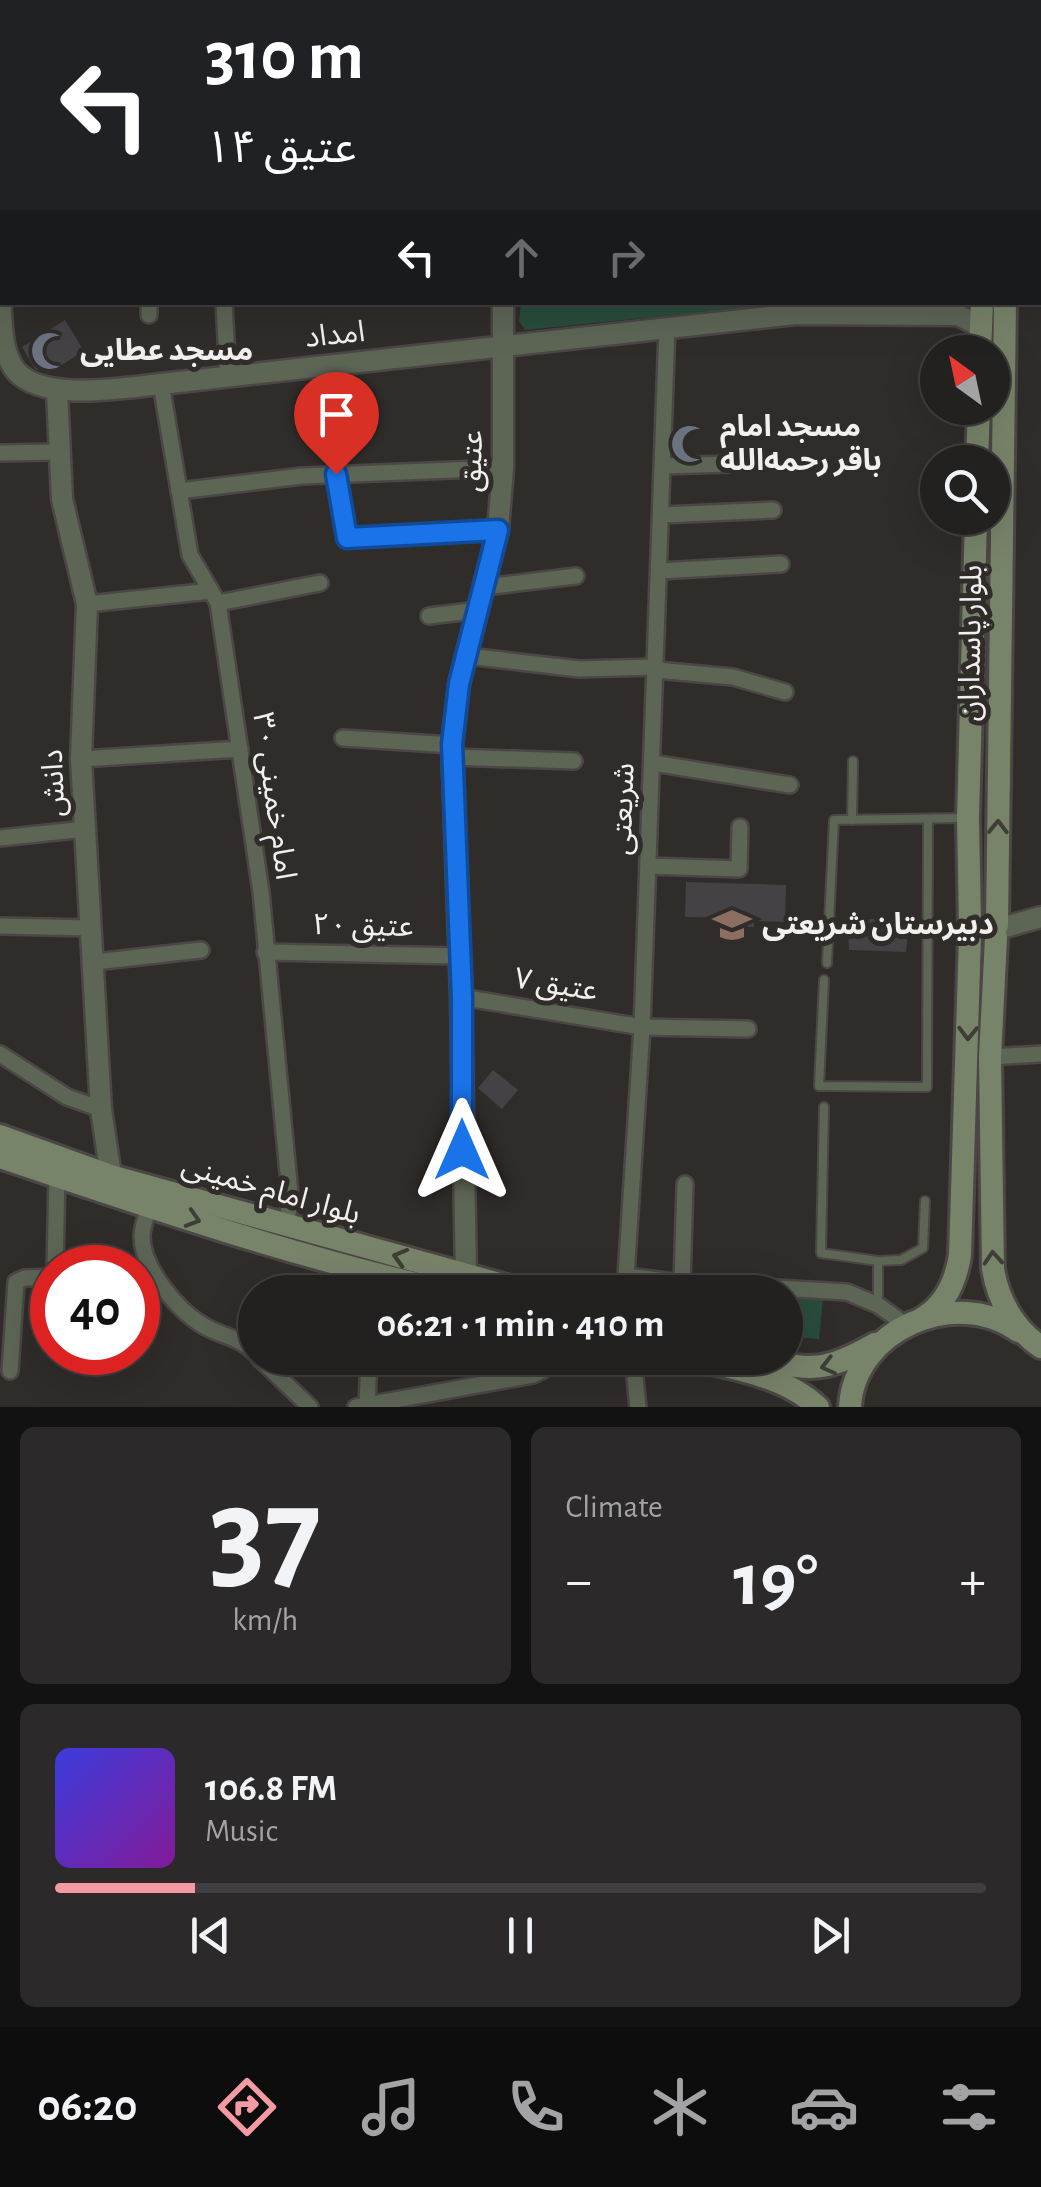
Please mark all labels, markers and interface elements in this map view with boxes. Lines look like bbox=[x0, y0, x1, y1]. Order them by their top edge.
text: 310 m bbox=[205, 22, 364, 92]
icon: left bbox=[40, 40, 170, 170]
text: عتیق ۱۴ bbox=[205, 126, 356, 171]
icon: left bbox=[389, 230, 444, 285]
icon: ahead bbox=[494, 230, 549, 285]
icon: right bbox=[599, 230, 654, 285]
street label: امداد bbox=[303, 317, 367, 353]
mosque icon: مسجد عطایی bbox=[29, 330, 71, 372]
north arrow bbox=[920, 335, 1010, 425]
map controls bbox=[920, 335, 1010, 535]
place label: مسجد عطایی bbox=[80, 336, 253, 367]
pin bbox=[294, 372, 379, 475]
icon: arrive bbox=[309, 387, 364, 442]
place label: مسجد امام باقر رحمه‌الله bbox=[720, 412, 882, 477]
mosque icon: مسجد امام باقر رحمه‌الله bbox=[669, 423, 711, 465]
street label: عتیق bbox=[456, 430, 490, 492]
button: search bbox=[920, 445, 1010, 535]
street label: بلوار پاسداران bbox=[955, 564, 991, 722]
street label: امام خمینی ۳۰ bbox=[241, 710, 301, 883]
street label: دانش bbox=[38, 749, 71, 817]
street label: شریعتی bbox=[606, 762, 641, 856]
one-way arrow bbox=[987, 819, 1009, 834]
school or university icon: دبیرستان شریعتی bbox=[711, 904, 753, 946]
street label: عتیق ۲۰ bbox=[312, 910, 414, 944]
place label: دبیرستان شریعتی bbox=[762, 910, 994, 941]
street label: عتیق ۷ bbox=[512, 964, 600, 1008]
one-way arrow bbox=[957, 1026, 978, 1042]
position arrow bbox=[410, 1098, 514, 1202]
street label: بلوار امام خمینی bbox=[177, 1150, 364, 1236]
one-way arrow bbox=[183, 1207, 200, 1228]
speed limit sign: 40 bbox=[30, 1245, 160, 1375]
one-way arrow bbox=[392, 1248, 409, 1269]
one-way arrow bbox=[983, 1250, 1004, 1266]
text: 06:21 · 1 min · 410 m bbox=[377, 1306, 664, 1344]
one-way arrow bbox=[820, 1354, 837, 1375]
text: 37 bbox=[209, 1471, 321, 1601]
text: Climate bbox=[566, 1491, 663, 1523]
text: 19° bbox=[733, 1544, 818, 1619]
text: − bbox=[566, 1554, 592, 1609]
text: + bbox=[960, 1554, 986, 1609]
text: km/h bbox=[232, 1604, 298, 1636]
text: 106.8 FM bbox=[205, 1770, 337, 1808]
text: Music bbox=[205, 1815, 278, 1847]
icon: previous bbox=[183, 1908, 238, 1963]
icon: pause bbox=[493, 1908, 548, 1963]
icon: next bbox=[803, 1908, 858, 1963]
icon: directions bbox=[212, 2072, 282, 2142]
icon: music bbox=[356, 2072, 426, 2142]
icon: phone bbox=[501, 2072, 571, 2142]
icon: climate bbox=[645, 2072, 715, 2142]
icon: car bbox=[789, 2072, 859, 2142]
icon: filters bbox=[934, 2072, 1004, 2142]
text: 06:20 bbox=[37, 2084, 137, 2129]

